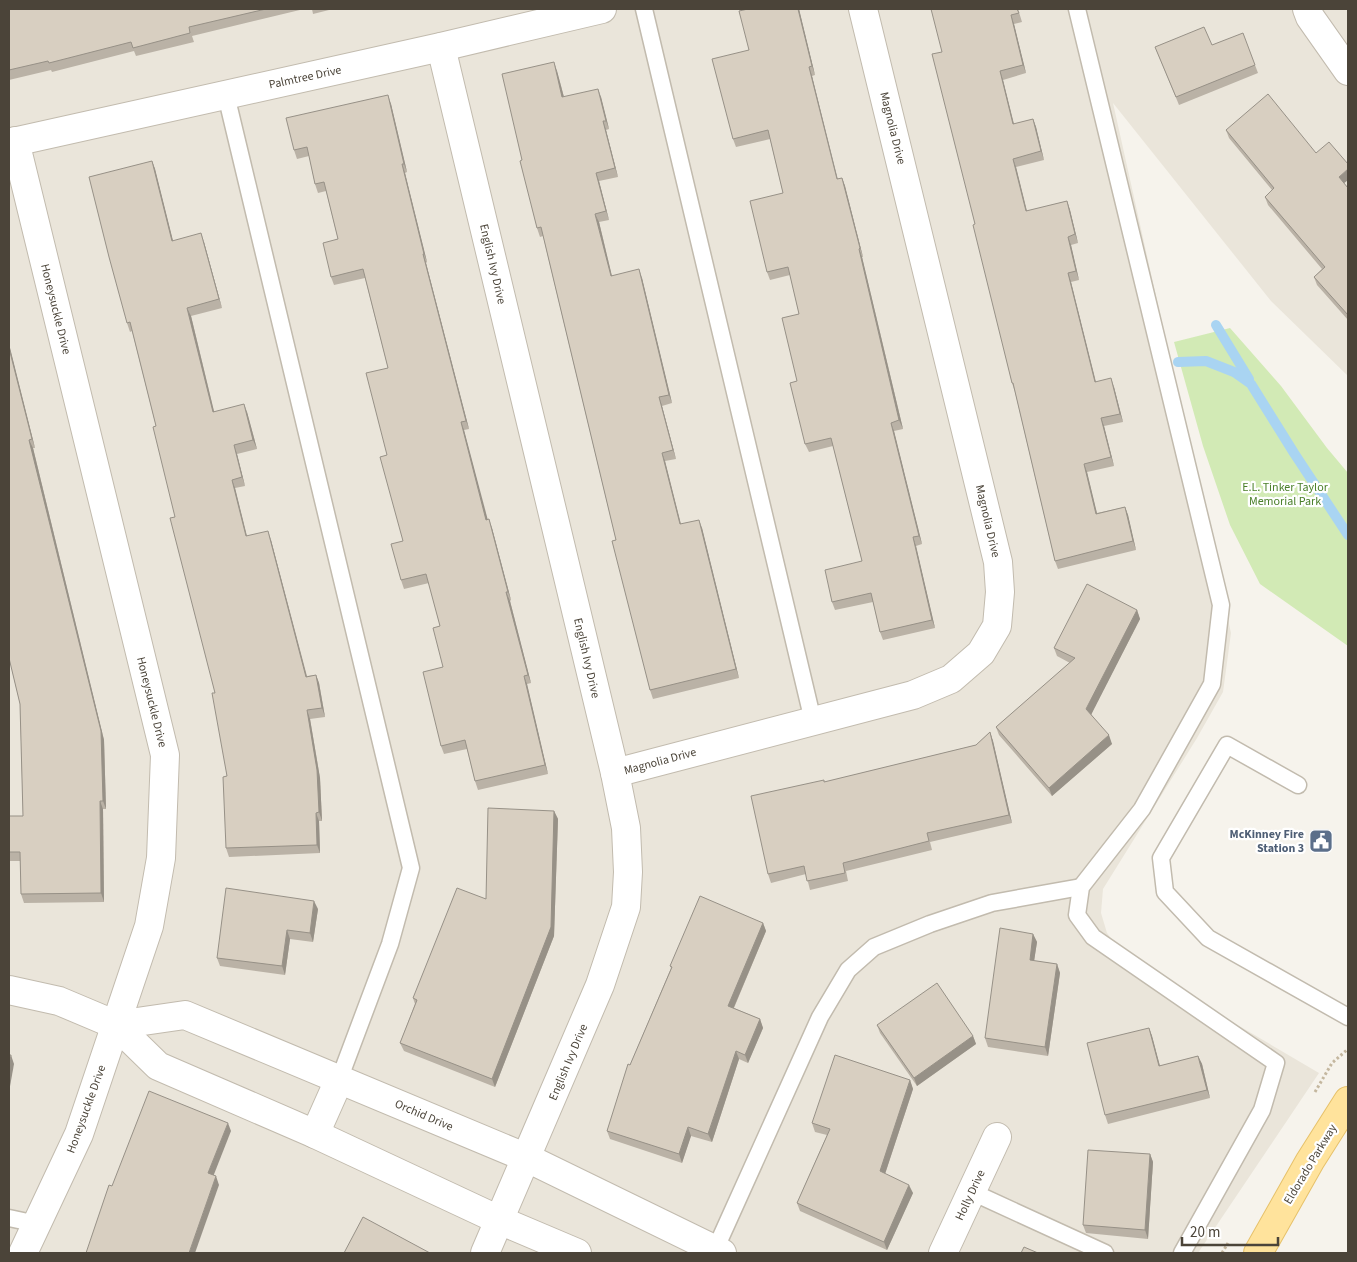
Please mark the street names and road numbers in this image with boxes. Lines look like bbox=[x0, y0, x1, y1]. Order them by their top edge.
street label: Palmtree Drive bbox=[267, 61, 343, 93]
street label: Magnolia Drive bbox=[875, 90, 910, 166]
street label: English Ivy Drive bbox=[475, 222, 510, 306]
street label: Honeysuckle Drive bbox=[36, 262, 75, 356]
street label: Magnolia Drive bbox=[971, 483, 1004, 559]
street label: English Ivy Drive bbox=[569, 616, 604, 700]
street label: Honeysuckle Drive bbox=[132, 655, 171, 749]
street label: Magnolia Drive bbox=[622, 744, 698, 779]
street label: English Ivy Drive bbox=[545, 1021, 592, 1103]
street label: Honeysuckle Drive bbox=[63, 1063, 110, 1156]
street label: Orchid Drive bbox=[392, 1096, 456, 1135]
street label: Eldorado Parkway bbox=[1280, 1121, 1341, 1207]
street label: Holly Drive bbox=[951, 1167, 990, 1223]

